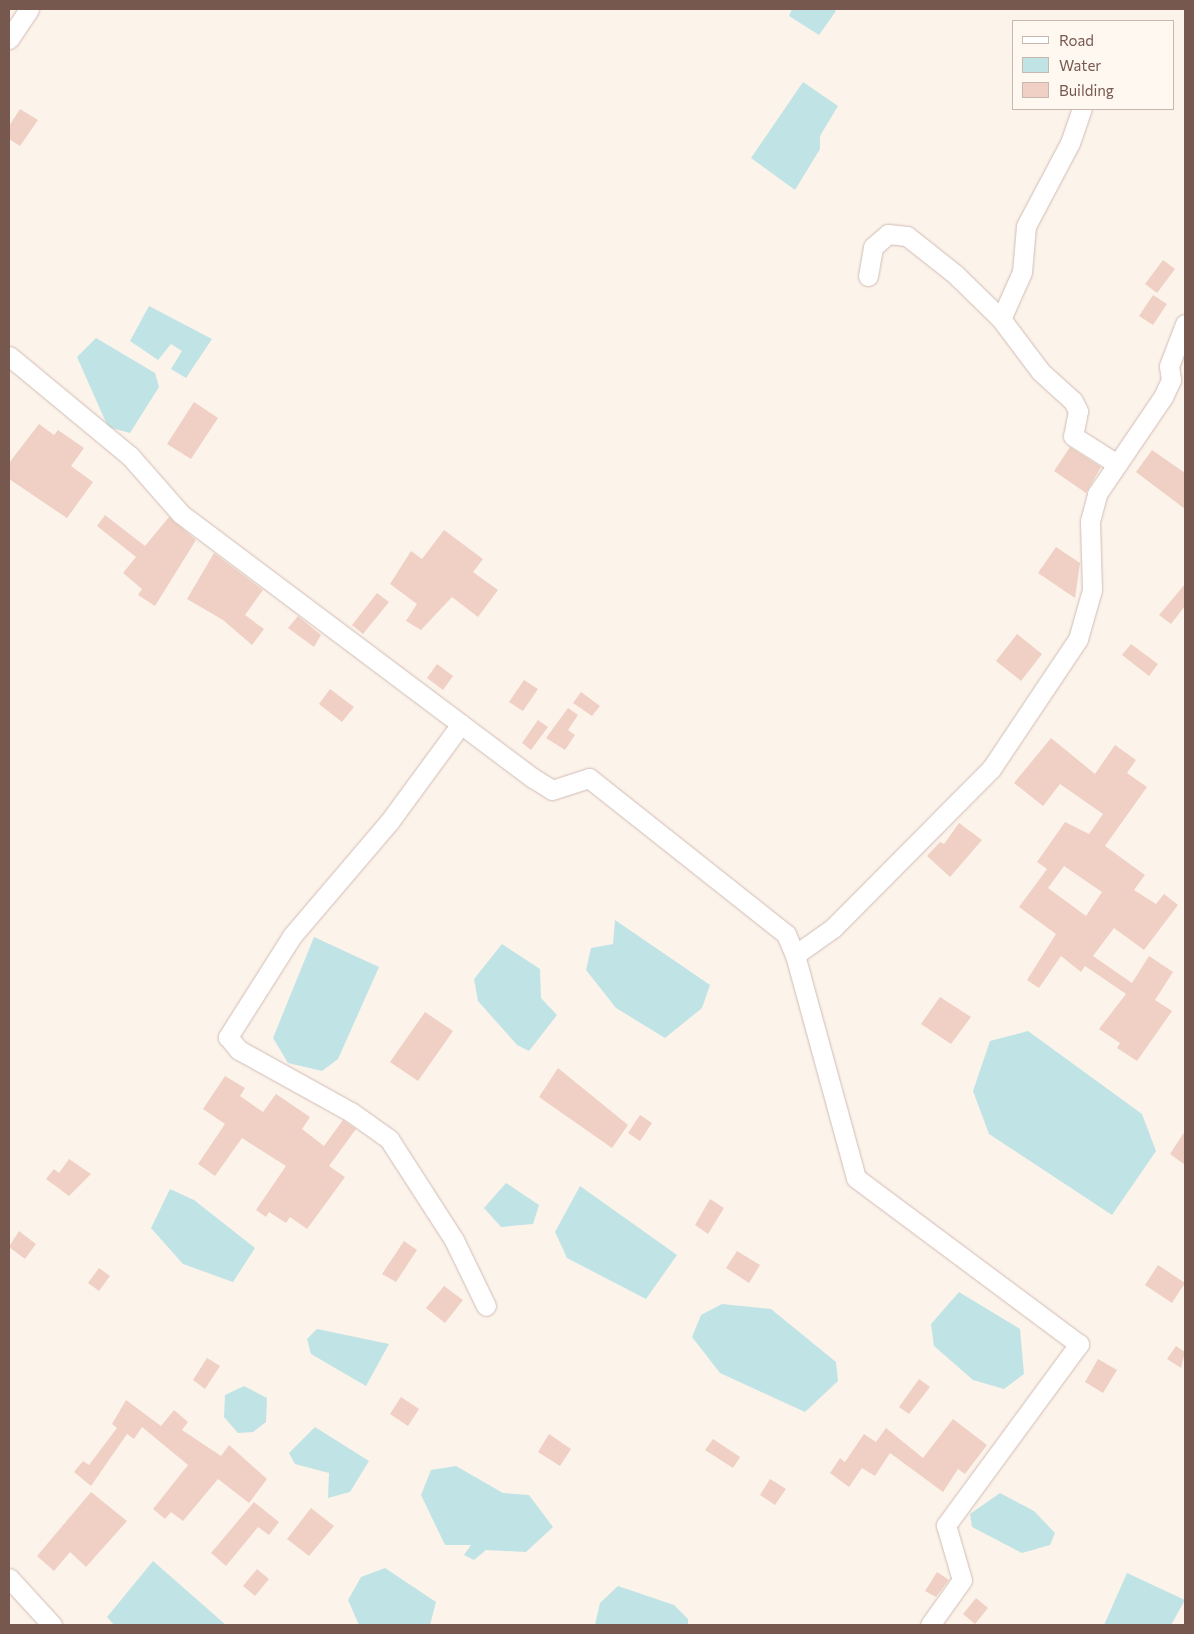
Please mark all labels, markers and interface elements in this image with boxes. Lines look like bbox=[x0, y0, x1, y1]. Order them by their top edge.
legend bbox=[1012, 20, 1174, 110]
text: Road bbox=[1059, 31, 1094, 49]
text: Water bbox=[1059, 56, 1101, 74]
text: Building bbox=[1059, 81, 1114, 99]

